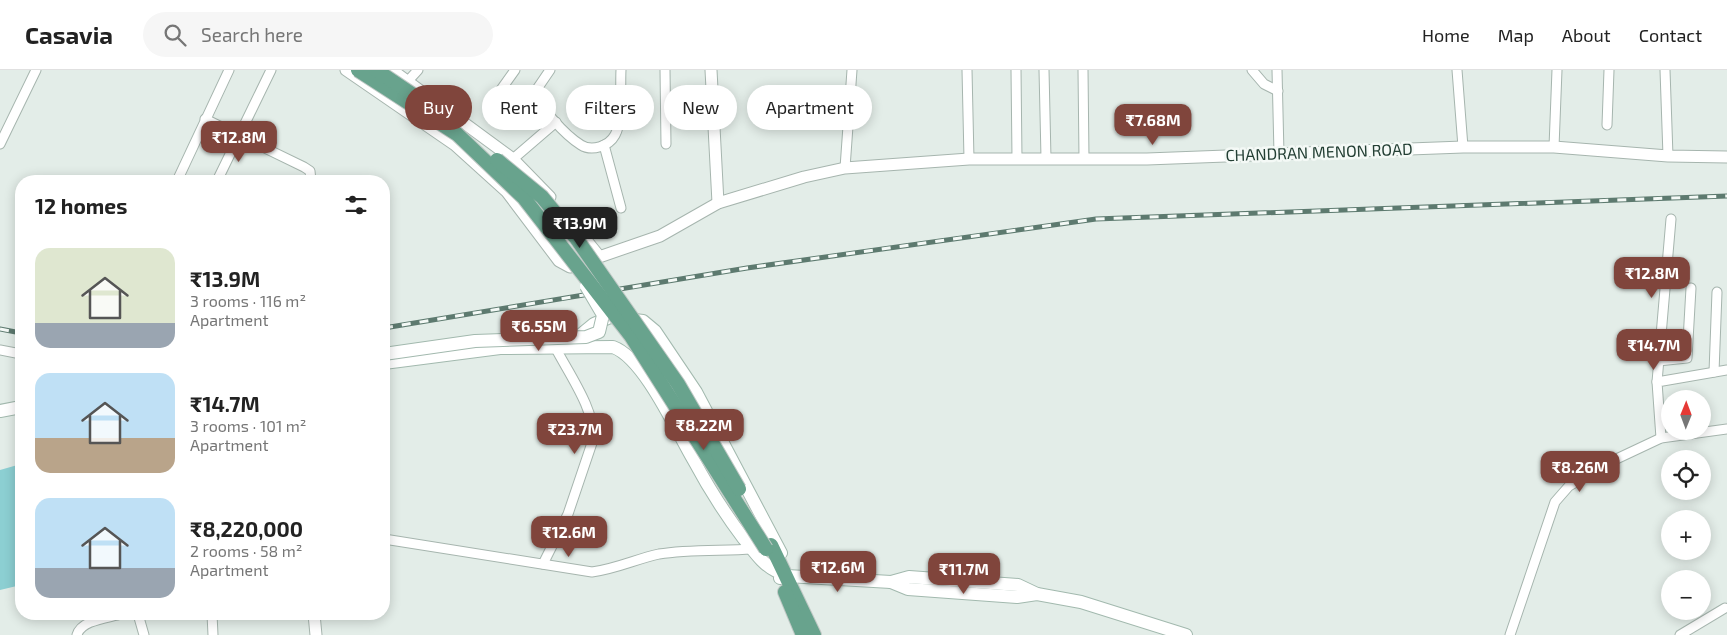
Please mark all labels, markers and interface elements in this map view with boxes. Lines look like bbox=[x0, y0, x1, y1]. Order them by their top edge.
search box bbox=[143, 12, 493, 57]
text: Casavia bbox=[25, 20, 113, 49]
icon: search bbox=[161, 21, 189, 49]
text: Search here bbox=[201, 23, 303, 46]
text: Home bbox=[1422, 24, 1470, 46]
text: Map bbox=[1498, 24, 1534, 46]
text: About bbox=[1562, 24, 1611, 46]
text: Contact bbox=[1639, 24, 1702, 46]
chip: Buy bbox=[405, 85, 472, 130]
chip: Rent bbox=[482, 85, 556, 130]
chip: Filters bbox=[566, 85, 654, 130]
chip: New bbox=[664, 85, 737, 130]
chip: Apartment bbox=[747, 85, 872, 130]
pin: ₹7.68M bbox=[1112, 104, 1194, 146]
text: ₹7.68M bbox=[1125, 110, 1181, 129]
pin: ₹12.8M bbox=[198, 121, 280, 163]
text: ₹12.8M bbox=[212, 127, 266, 146]
street label: CHANDRAN MENON ROAD bbox=[1225, 139, 1413, 164]
icon: filters bbox=[342, 191, 370, 219]
text: 12 homes bbox=[35, 193, 127, 218]
pin: ₹13.9M bbox=[539, 206, 621, 249]
text: ₹13.9M bbox=[553, 213, 607, 232]
pin: ₹12.8M bbox=[1611, 256, 1693, 299]
text: ₹12.8M bbox=[1625, 263, 1679, 282]
text: ₹13.9M bbox=[190, 266, 260, 291]
icon: home bbox=[75, 268, 135, 328]
text: 3 rooms · 116 m² bbox=[190, 291, 306, 310]
text: Apartment bbox=[190, 310, 269, 329]
pin: ₹6.55M bbox=[498, 310, 580, 352]
text: ₹6.55M bbox=[511, 316, 567, 335]
pin: ₹14.7M bbox=[1613, 328, 1695, 371]
text: ₹14.7M bbox=[1627, 335, 1681, 354]
north arrow bbox=[1661, 390, 1711, 440]
map controls bbox=[1661, 390, 1711, 620]
text: ₹14.7M bbox=[190, 391, 260, 416]
icon: home bbox=[75, 393, 135, 453]
pin: ₹8.22M bbox=[663, 408, 745, 451]
pin: ₹23.7M bbox=[534, 412, 616, 455]
text: ₹8.22M bbox=[676, 415, 732, 434]
text: 3 rooms · 101 m² bbox=[190, 416, 307, 435]
text: ₹23.7M bbox=[548, 419, 602, 438]
text: Apartment bbox=[190, 435, 269, 454]
pin: ₹8.26M bbox=[1539, 450, 1621, 493]
button: locate bbox=[1661, 450, 1711, 500]
text: ₹8.26M bbox=[1552, 457, 1608, 476]
button: + bbox=[1661, 510, 1711, 560]
text: ₹8,220,000 bbox=[190, 516, 303, 541]
pin: ₹12.6M bbox=[528, 516, 610, 558]
icon: home bbox=[75, 518, 135, 578]
text: ₹12.6M bbox=[542, 522, 596, 541]
text: 2 rooms · 58 m² bbox=[190, 541, 303, 560]
pin: ₹12.6M bbox=[797, 550, 879, 593]
pin: ₹11.7M bbox=[923, 552, 1005, 595]
text: ₹12.6M bbox=[811, 557, 865, 576]
text: ₹11.7M bbox=[939, 559, 989, 578]
text: Apartment bbox=[190, 560, 269, 579]
button: − bbox=[1661, 570, 1711, 620]

